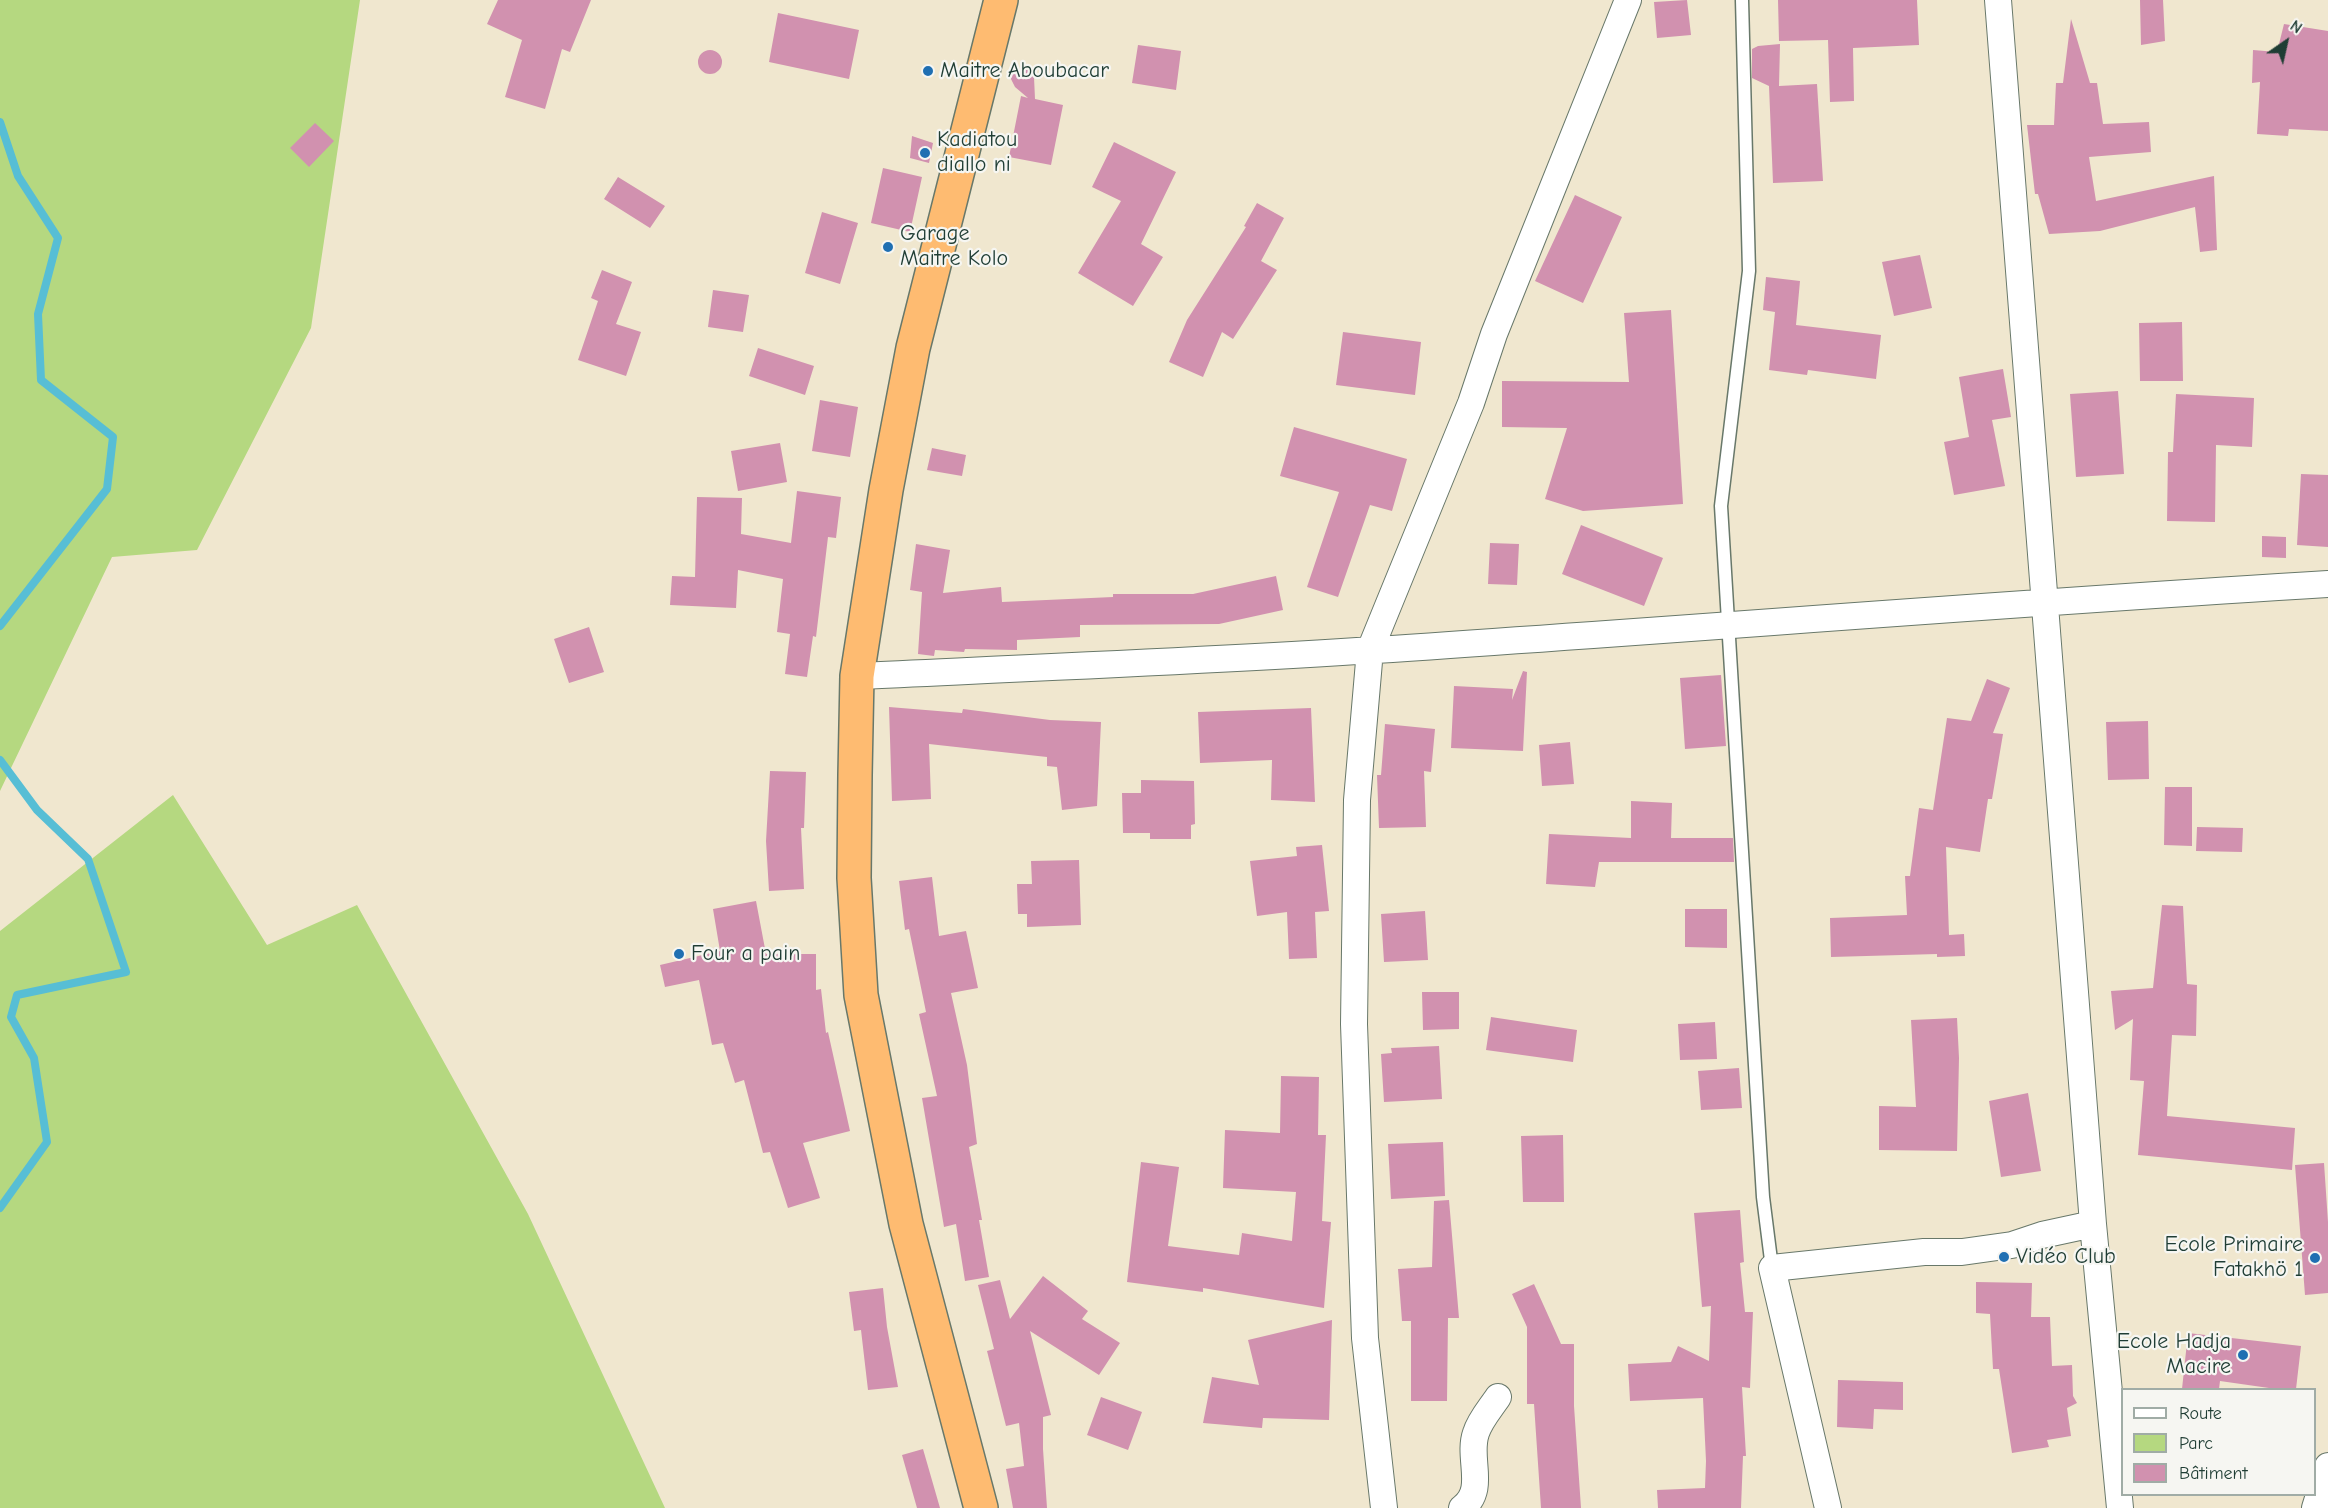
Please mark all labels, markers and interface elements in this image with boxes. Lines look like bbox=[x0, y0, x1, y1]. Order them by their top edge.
north arrow bbox=[2256, 12, 2316, 72]
text: N bbox=[2287, 17, 2305, 37]
place label: Maitre Aboubacar bbox=[940, 58, 1109, 84]
marker: Maitre Aboubacar bbox=[921, 64, 935, 78]
place label: Kadiatou diallo ni bbox=[937, 127, 1017, 178]
marker: Kadiatou diallo ni bbox=[918, 146, 932, 160]
place label: Garage Maitre Kolo bbox=[900, 221, 1008, 272]
marker: Garage Maitre Kolo bbox=[881, 240, 895, 254]
place label: Four a pain bbox=[691, 941, 800, 967]
marker: Four a pain bbox=[672, 947, 686, 961]
place label: Ecole Primaire Fatakhö 1 bbox=[2164, 1232, 2303, 1284]
place label: Vidéo Club bbox=[2016, 1244, 2116, 1270]
marker: Vidéo Club bbox=[1997, 1250, 2011, 1264]
marker: Ecole Primaire Fatakhö 1 bbox=[2308, 1251, 2322, 1265]
place label: Ecole Hadja Macire bbox=[2117, 1329, 2231, 1380]
marker: Ecole Hadja Macire bbox=[2236, 1348, 2250, 1362]
legend bbox=[2121, 1388, 2316, 1496]
text: Route bbox=[2179, 1403, 2222, 1424]
text: Parc bbox=[2179, 1433, 2213, 1454]
text: Bâtiment bbox=[2179, 1463, 2248, 1484]

